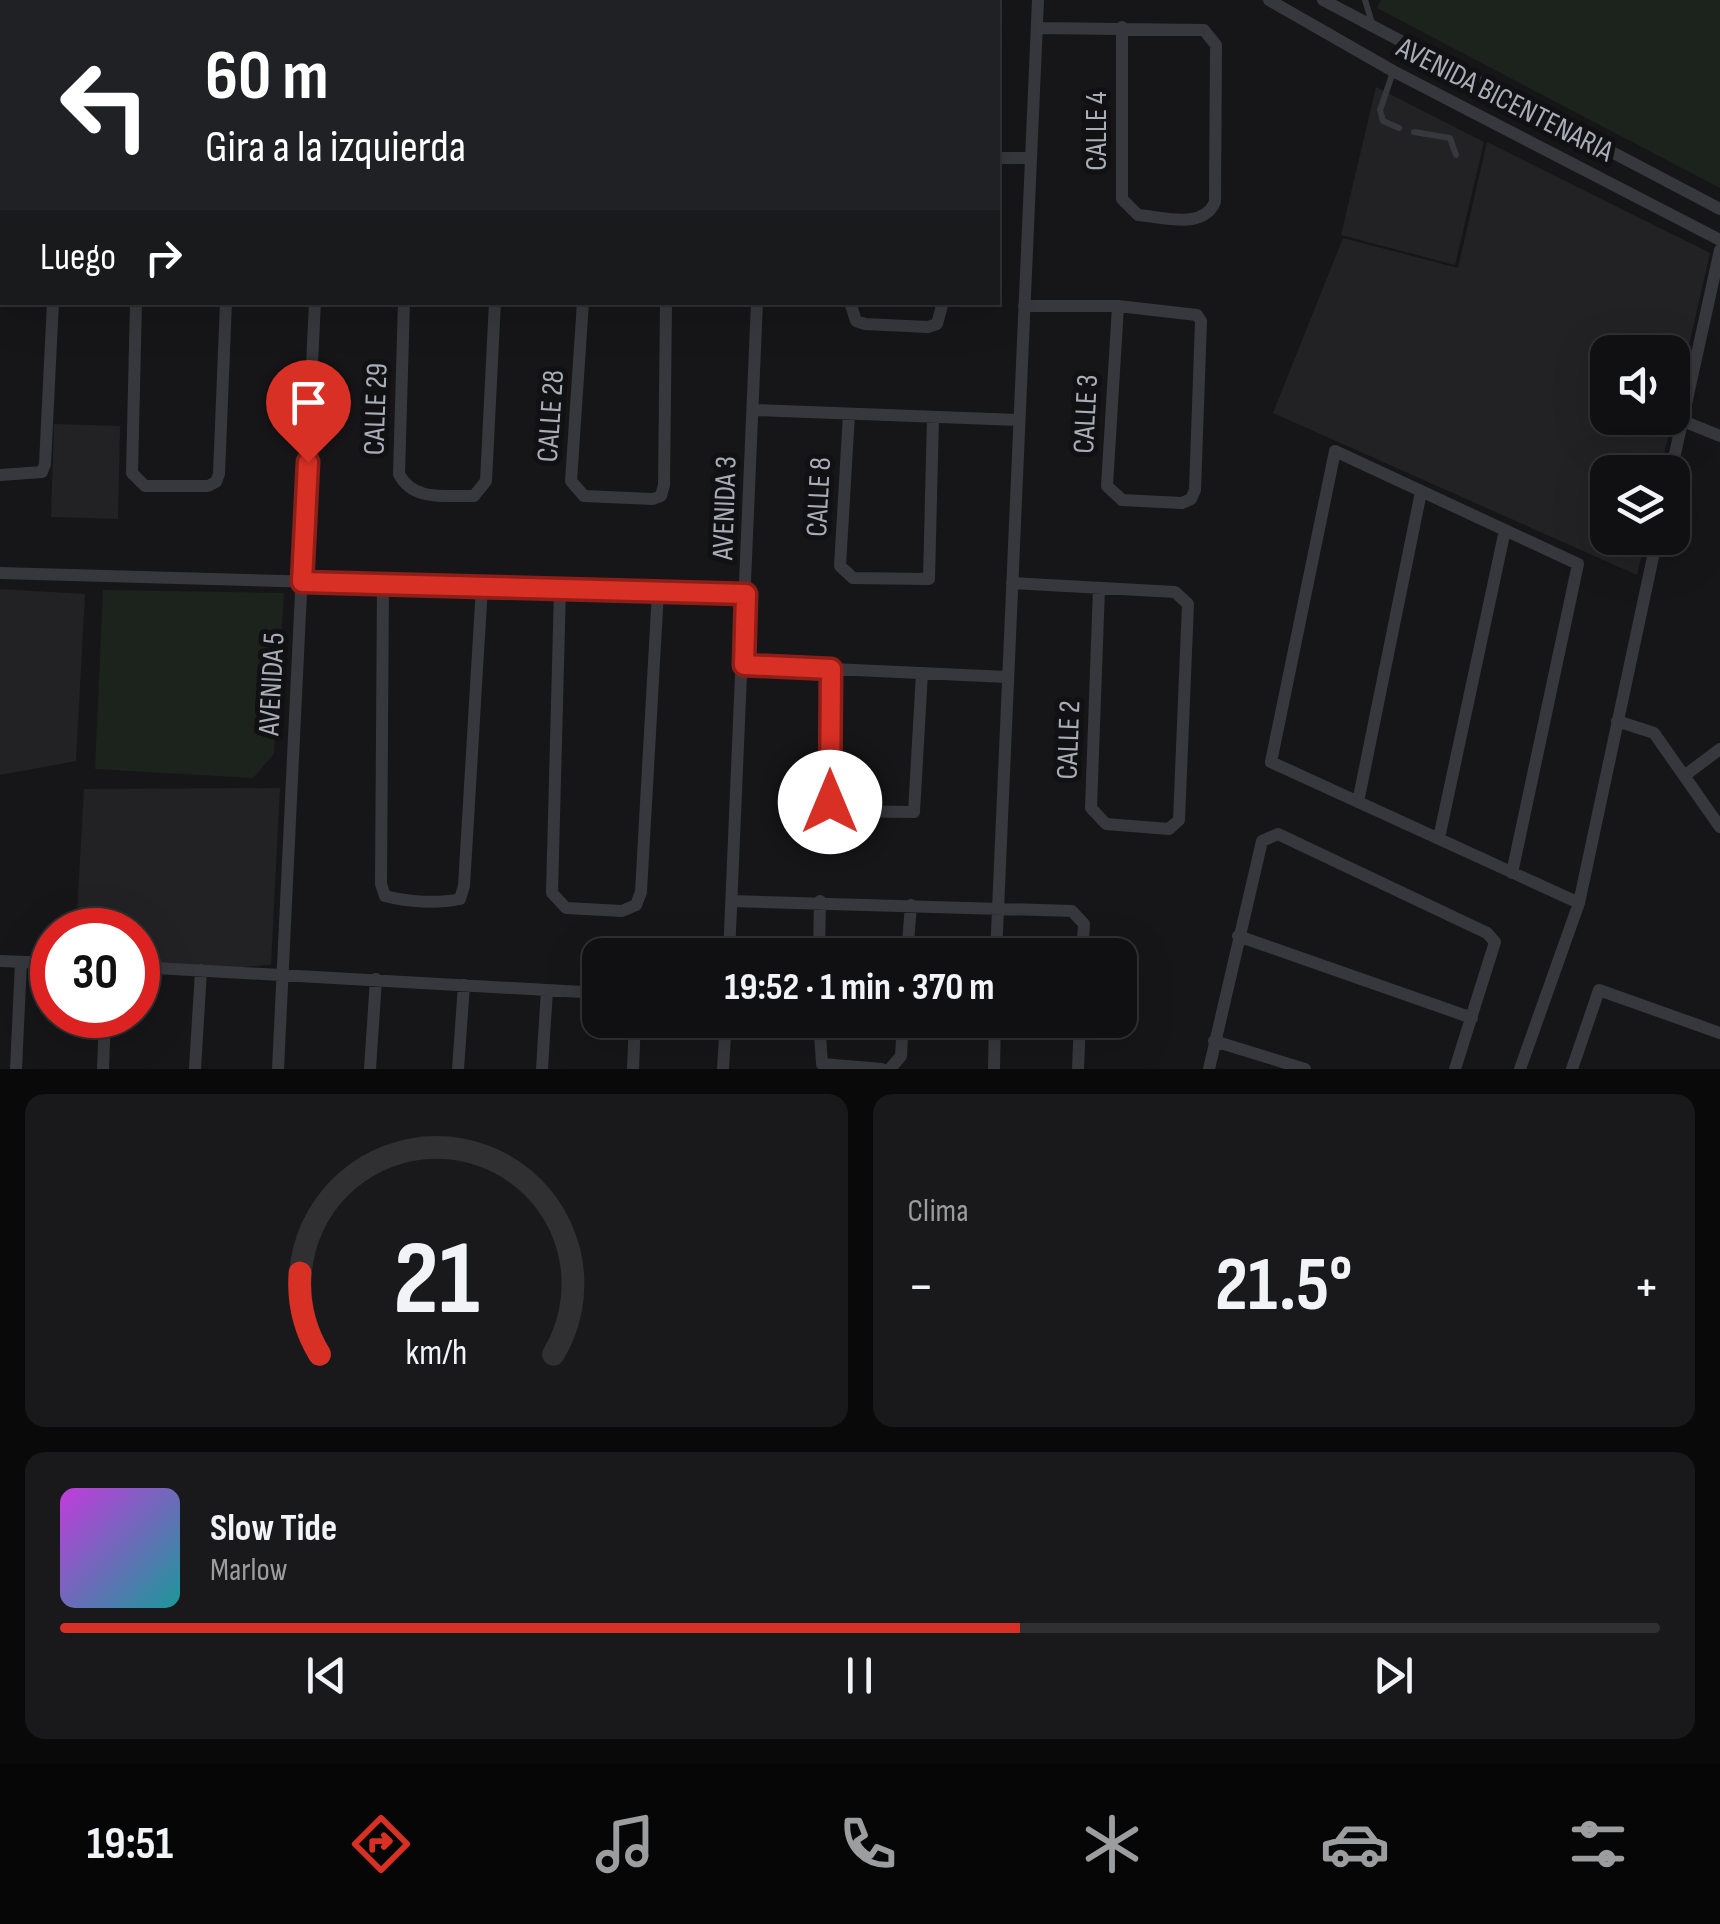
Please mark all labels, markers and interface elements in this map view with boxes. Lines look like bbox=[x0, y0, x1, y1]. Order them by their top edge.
street label: AVENIDA BICENTENARIA bbox=[1390, 29, 1619, 170]
text: 60 m bbox=[205, 35, 329, 119]
icon: left bbox=[40, 40, 170, 170]
street label: CALLE 4 bbox=[1079, 91, 1115, 171]
text: Gira a la izquierda bbox=[205, 120, 466, 175]
icon: right bbox=[136, 230, 191, 285]
text: Luego bbox=[40, 235, 116, 280]
map controls bbox=[1590, 335, 1690, 555]
button: sound bbox=[1590, 335, 1690, 435]
pin bbox=[266, 360, 351, 463]
street label: CALLE 29 bbox=[356, 362, 396, 456]
street label: CALLE 28 bbox=[530, 369, 572, 463]
street label: CALLE 3 bbox=[1066, 373, 1106, 455]
icon: arrive bbox=[281, 375, 336, 430]
button: layers bbox=[1590, 455, 1690, 555]
street label: AVENIDA 3 bbox=[705, 456, 745, 561]
street label: CALLE 8 bbox=[799, 456, 839, 538]
street label: AVENIDA 5 bbox=[251, 632, 293, 737]
street label: CALLE 2 bbox=[1050, 700, 1088, 780]
position arrow bbox=[778, 750, 882, 854]
speed limit sign: 30 bbox=[30, 908, 160, 1038]
text: 19:52 · 1 min · 370 m bbox=[725, 965, 994, 1010]
text: Clima bbox=[908, 1192, 968, 1231]
text: 21 bbox=[393, 1218, 479, 1343]
text: 21.5° bbox=[1215, 1241, 1353, 1332]
text: − bbox=[908, 1254, 934, 1321]
text: + bbox=[1633, 1254, 1660, 1321]
text: km/h bbox=[405, 1332, 467, 1375]
text: Slow Tide bbox=[210, 1506, 337, 1551]
text: Marlow bbox=[210, 1551, 288, 1590]
icon: previous bbox=[299, 1648, 354, 1703]
icon: pause bbox=[832, 1648, 887, 1703]
icon: next bbox=[1366, 1648, 1421, 1703]
icon: directions bbox=[346, 1809, 416, 1879]
icon: music bbox=[590, 1809, 660, 1879]
icon: phone bbox=[833, 1809, 903, 1879]
icon: climate bbox=[1077, 1809, 1147, 1879]
icon: car bbox=[1320, 1809, 1390, 1879]
icon: filters bbox=[1563, 1809, 1633, 1879]
text: 19:51 bbox=[87, 1817, 173, 1872]

